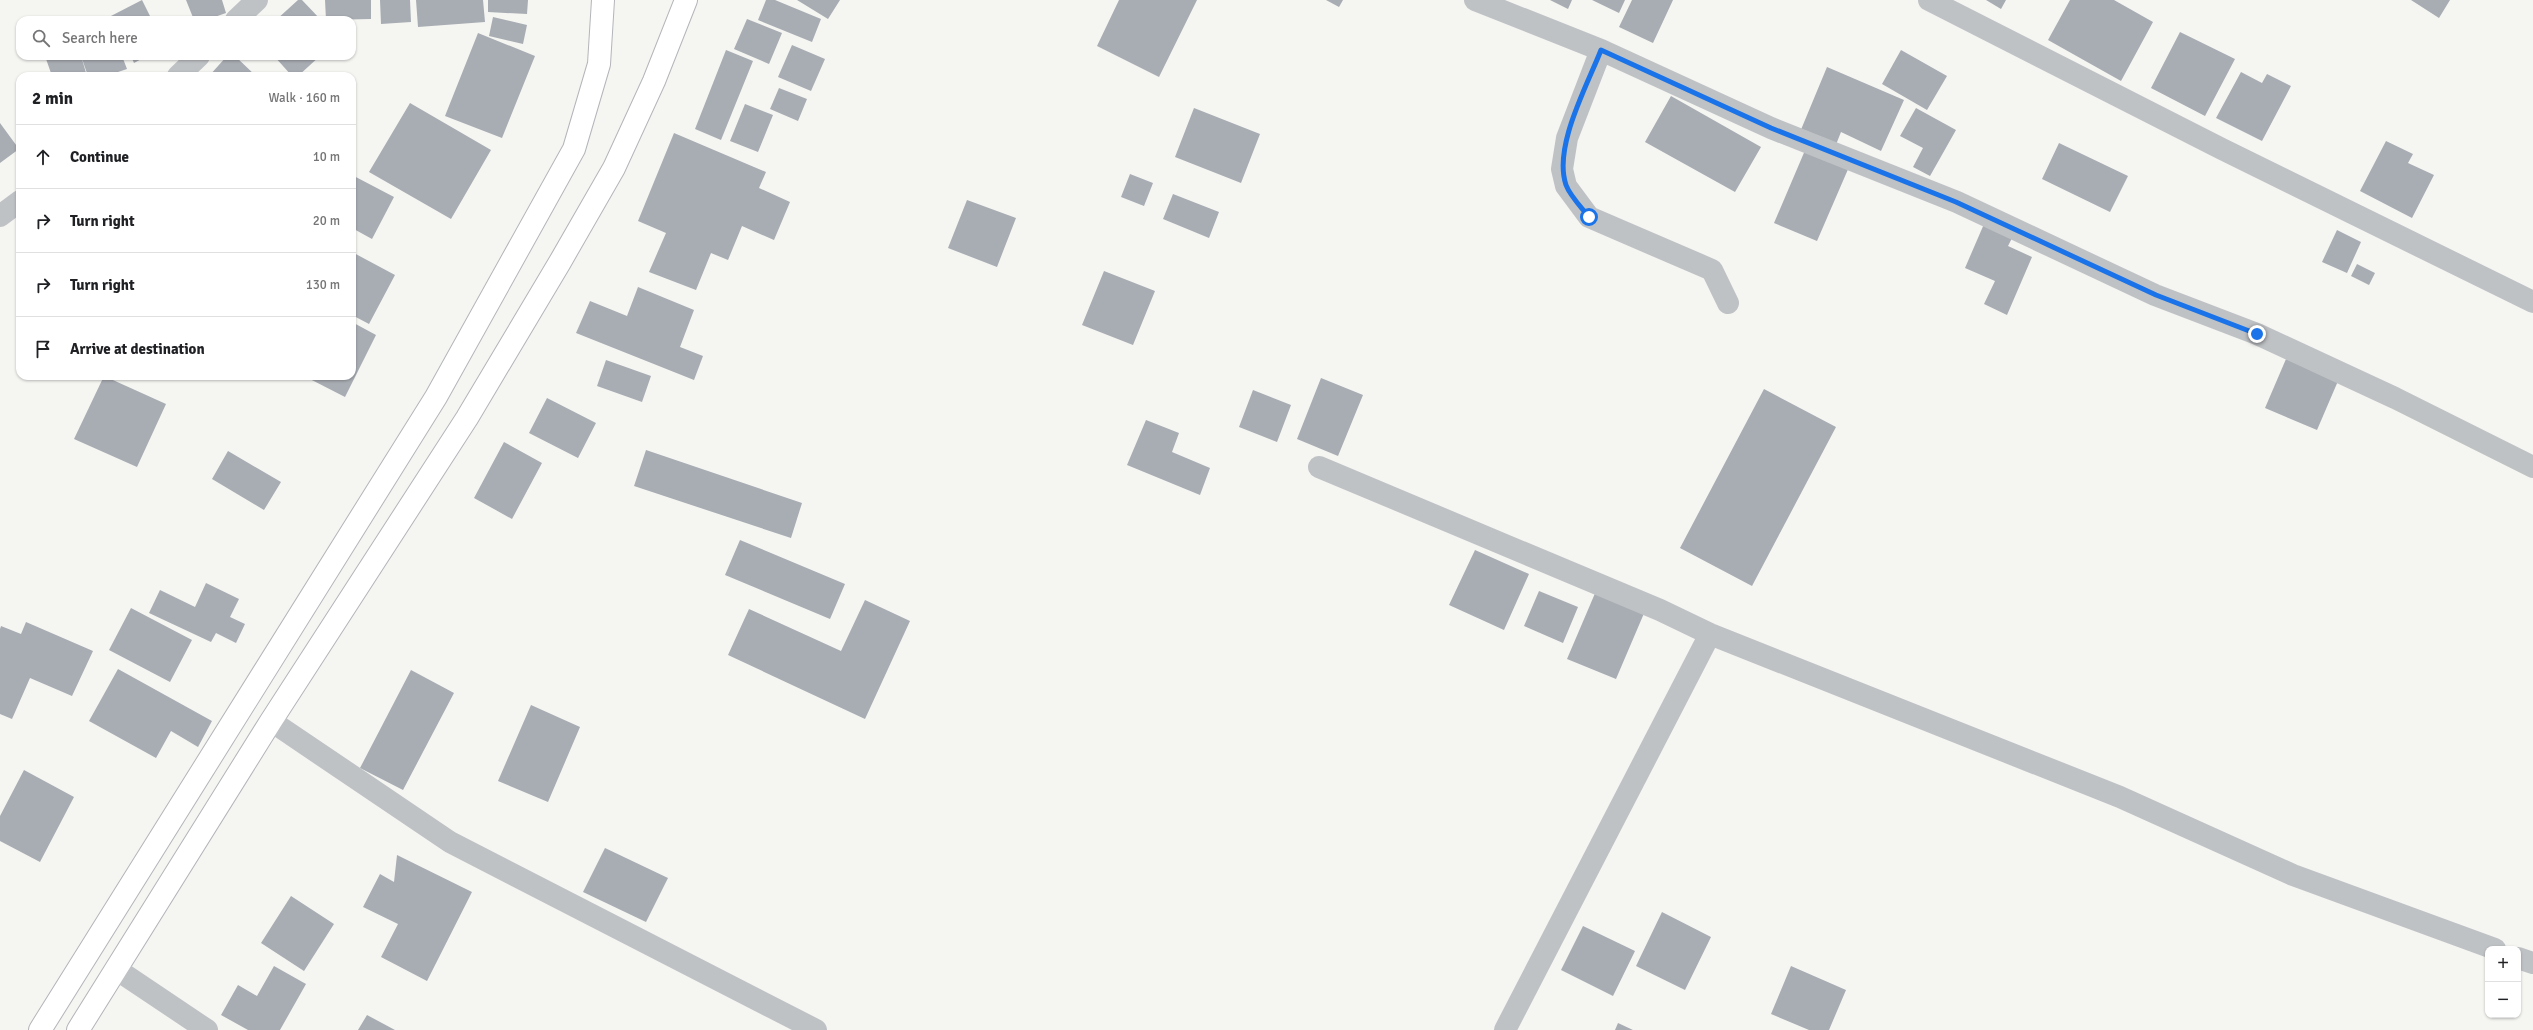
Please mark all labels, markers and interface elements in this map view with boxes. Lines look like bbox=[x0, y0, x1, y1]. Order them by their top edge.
search box bbox=[16, 16, 356, 60]
icon: search bbox=[30, 27, 52, 49]
text: Search here bbox=[62, 29, 138, 47]
text: 2 min bbox=[32, 88, 73, 109]
text: Walk · 160 m bbox=[269, 90, 340, 106]
icon: ahead bbox=[32, 146, 54, 168]
text: Continue bbox=[70, 148, 129, 166]
text: 10 m bbox=[313, 149, 340, 165]
route start bbox=[1580, 208, 1598, 226]
icon: right bbox=[32, 210, 54, 232]
text: Turn right bbox=[70, 212, 135, 230]
text: 20 m bbox=[313, 213, 340, 229]
icon: right bbox=[32, 274, 54, 296]
text: Turn right bbox=[70, 276, 135, 294]
text: 130 m bbox=[306, 277, 340, 293]
route end bbox=[2248, 325, 2266, 343]
icon: arrive bbox=[32, 338, 54, 360]
text: Arrive at destination bbox=[70, 340, 205, 358]
map controls bbox=[2485, 946, 2521, 1018]
button: + bbox=[2485, 946, 2521, 982]
button: − bbox=[2485, 982, 2521, 1018]

